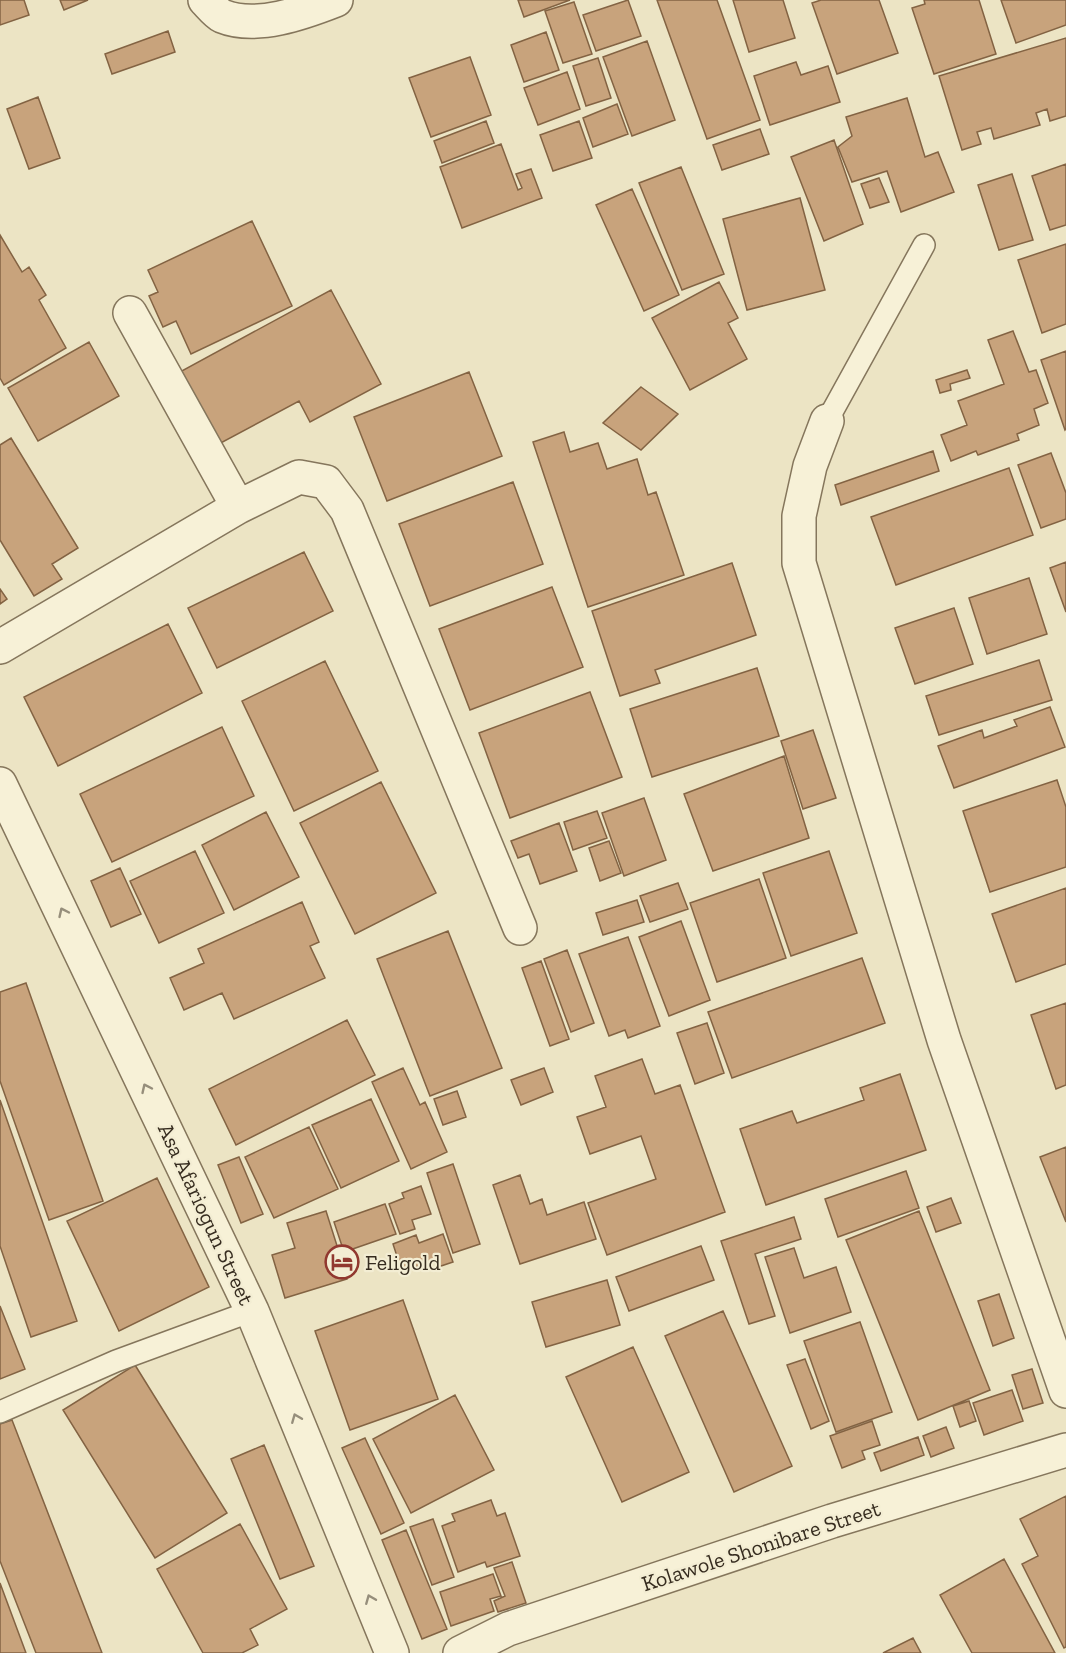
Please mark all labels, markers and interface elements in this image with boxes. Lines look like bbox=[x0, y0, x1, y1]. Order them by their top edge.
one-way arrow bbox=[58, 907, 70, 918]
one-way arrow bbox=[142, 1083, 154, 1094]
street label: Asa Afariogun Street bbox=[152, 1119, 260, 1310]
hotel icon: Feligold bbox=[324, 1244, 360, 1280]
place label: Feligold bbox=[365, 1249, 440, 1276]
one-way arrow bbox=[291, 1414, 303, 1425]
street label: Kolawole Shonibare Street bbox=[638, 1494, 884, 1597]
one-way arrow bbox=[365, 1594, 377, 1605]

